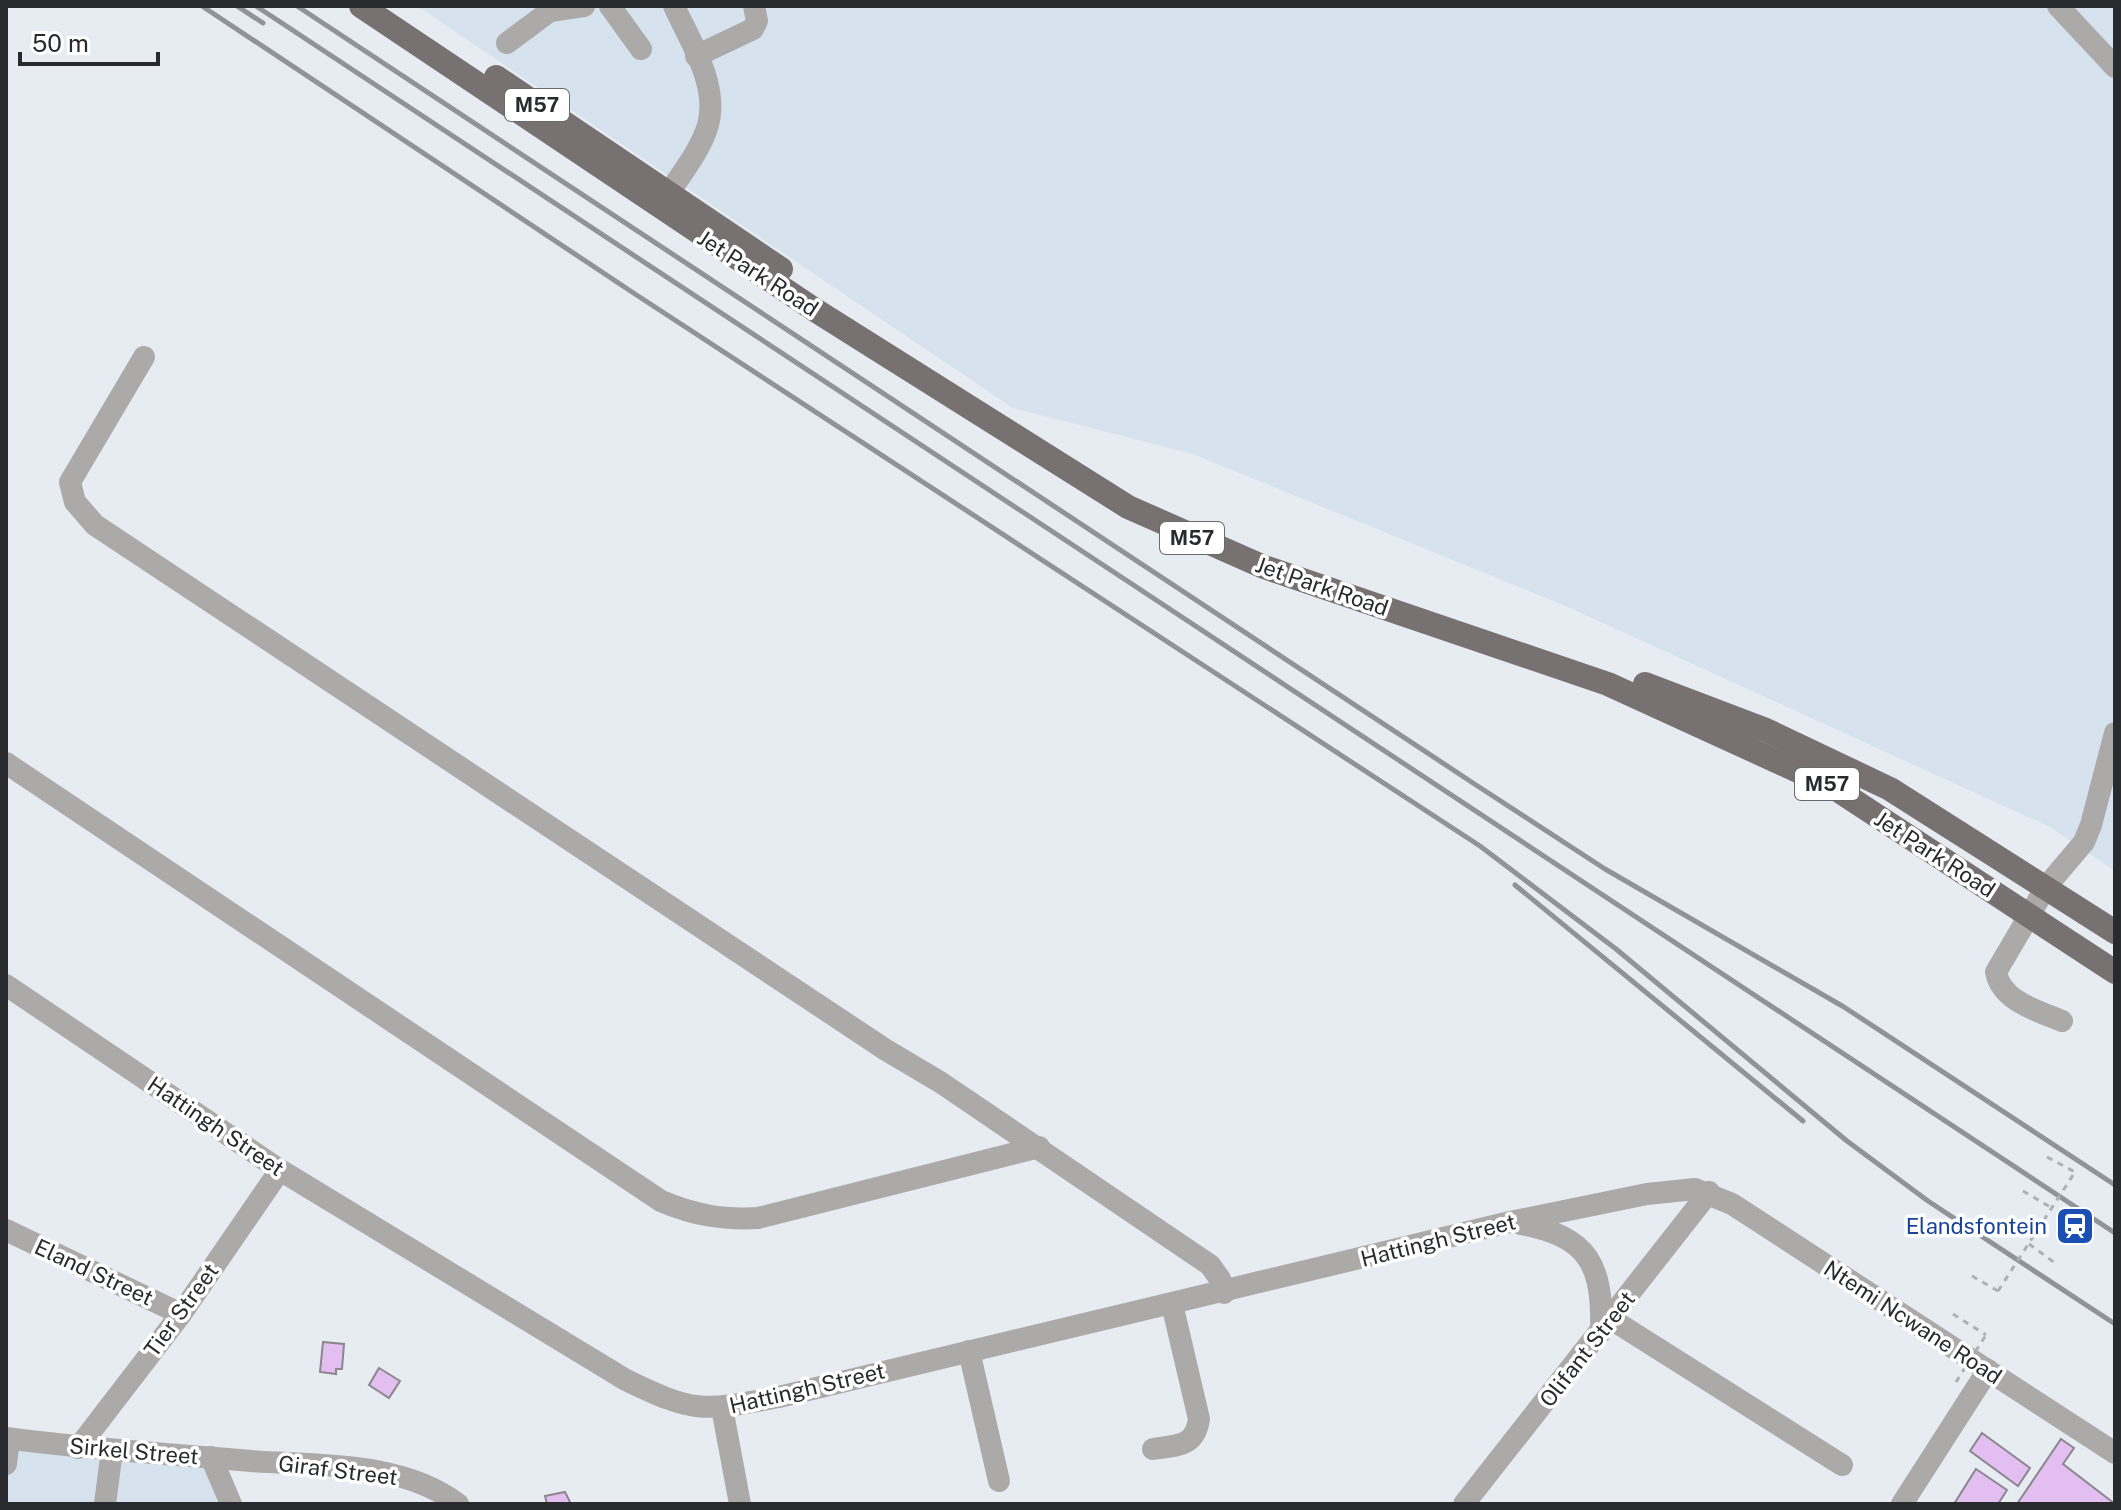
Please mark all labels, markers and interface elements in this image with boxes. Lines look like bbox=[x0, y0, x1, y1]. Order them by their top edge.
scale bar bbox=[20, 16, 158, 66]
text: 50 m bbox=[32, 29, 89, 57]
road number: M57 bbox=[505, 89, 569, 121]
street label: Jet Park Road bbox=[693, 224, 823, 322]
road number: M57 bbox=[1160, 522, 1224, 554]
street label: Jet Park Road bbox=[1252, 551, 1392, 621]
road number: M57 bbox=[1795, 768, 1859, 800]
street label: Jet Park Road bbox=[1870, 805, 2000, 903]
street label: Hattingh Street bbox=[143, 1071, 289, 1181]
station icon: Elandsfontein bbox=[2054, 1205, 2096, 1247]
street label: Hattingh Street bbox=[1358, 1208, 1518, 1272]
place label: Elandsfontein bbox=[1906, 1213, 2047, 1239]
street label: Eland Street bbox=[31, 1233, 157, 1311]
street label: Ntemi Ncwane Road bbox=[1819, 1255, 2007, 1389]
street label: Tier Street bbox=[138, 1258, 224, 1362]
street label: Olifant Street bbox=[1534, 1286, 1640, 1412]
street label: Hattingh Street bbox=[727, 1357, 887, 1419]
street label: Sirkel Street bbox=[68, 1432, 200, 1470]
street label: Giraf Street bbox=[277, 1450, 399, 1490]

